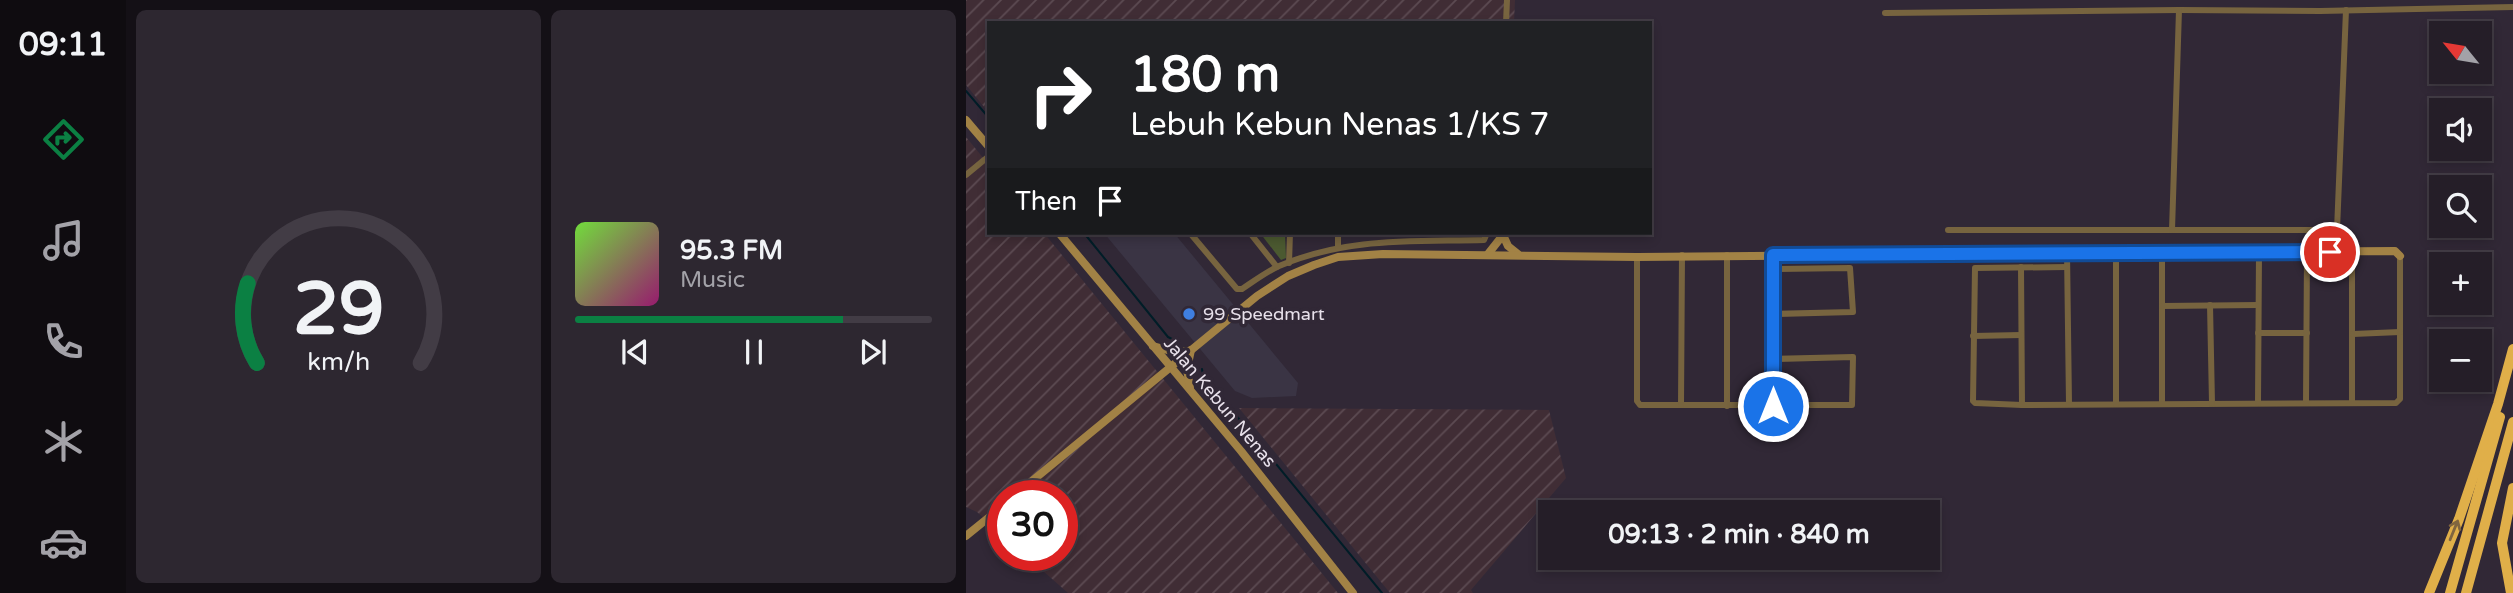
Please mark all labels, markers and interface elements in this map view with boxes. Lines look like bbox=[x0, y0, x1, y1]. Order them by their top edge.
north arrow bbox=[2429, 21, 2492, 84]
map controls bbox=[2429, 21, 2492, 392]
text: 09:11 bbox=[19, 26, 107, 64]
text: 180 m bbox=[1130, 46, 1280, 105]
icon: right bbox=[1015, 49, 1106, 140]
button: sound bbox=[2429, 98, 2492, 161]
text: Lebuh Kebun Nenas 1/KS 7 bbox=[1130, 106, 1549, 144]
icon: directions bbox=[39, 115, 88, 164]
button: search bbox=[2429, 175, 2492, 238]
icon: arrive bbox=[1091, 182, 1129, 220]
text: Then bbox=[1015, 186, 1077, 217]
icon: music bbox=[39, 216, 88, 265]
pin bbox=[2300, 222, 2360, 282]
icon: arrive bbox=[2311, 233, 2349, 271]
text: 95.3 FM bbox=[680, 235, 783, 266]
button: + bbox=[2429, 252, 2492, 315]
text: 29 bbox=[293, 266, 384, 354]
text: Music bbox=[680, 266, 745, 294]
place label: 99 Speedmart bbox=[1203, 303, 1325, 325]
marker: 99 Speedmart bbox=[1181, 306, 1197, 322]
icon: phone bbox=[39, 317, 88, 366]
button: − bbox=[2429, 329, 2492, 392]
street label: Jalan Kebun Nenas bbox=[1159, 332, 1281, 472]
icon: previous bbox=[616, 333, 654, 371]
icon: pause bbox=[735, 333, 773, 371]
icon: next bbox=[854, 333, 892, 371]
text: km/h bbox=[307, 346, 370, 376]
position arrow bbox=[1736, 369, 1810, 443]
icon: climate bbox=[39, 417, 88, 466]
speed limit sign: 30 bbox=[987, 480, 1078, 571]
icon: car bbox=[39, 518, 88, 567]
text: 09:13 · 2 min · 840 m bbox=[1608, 519, 1870, 550]
one-way arrow bbox=[2449, 519, 2462, 541]

